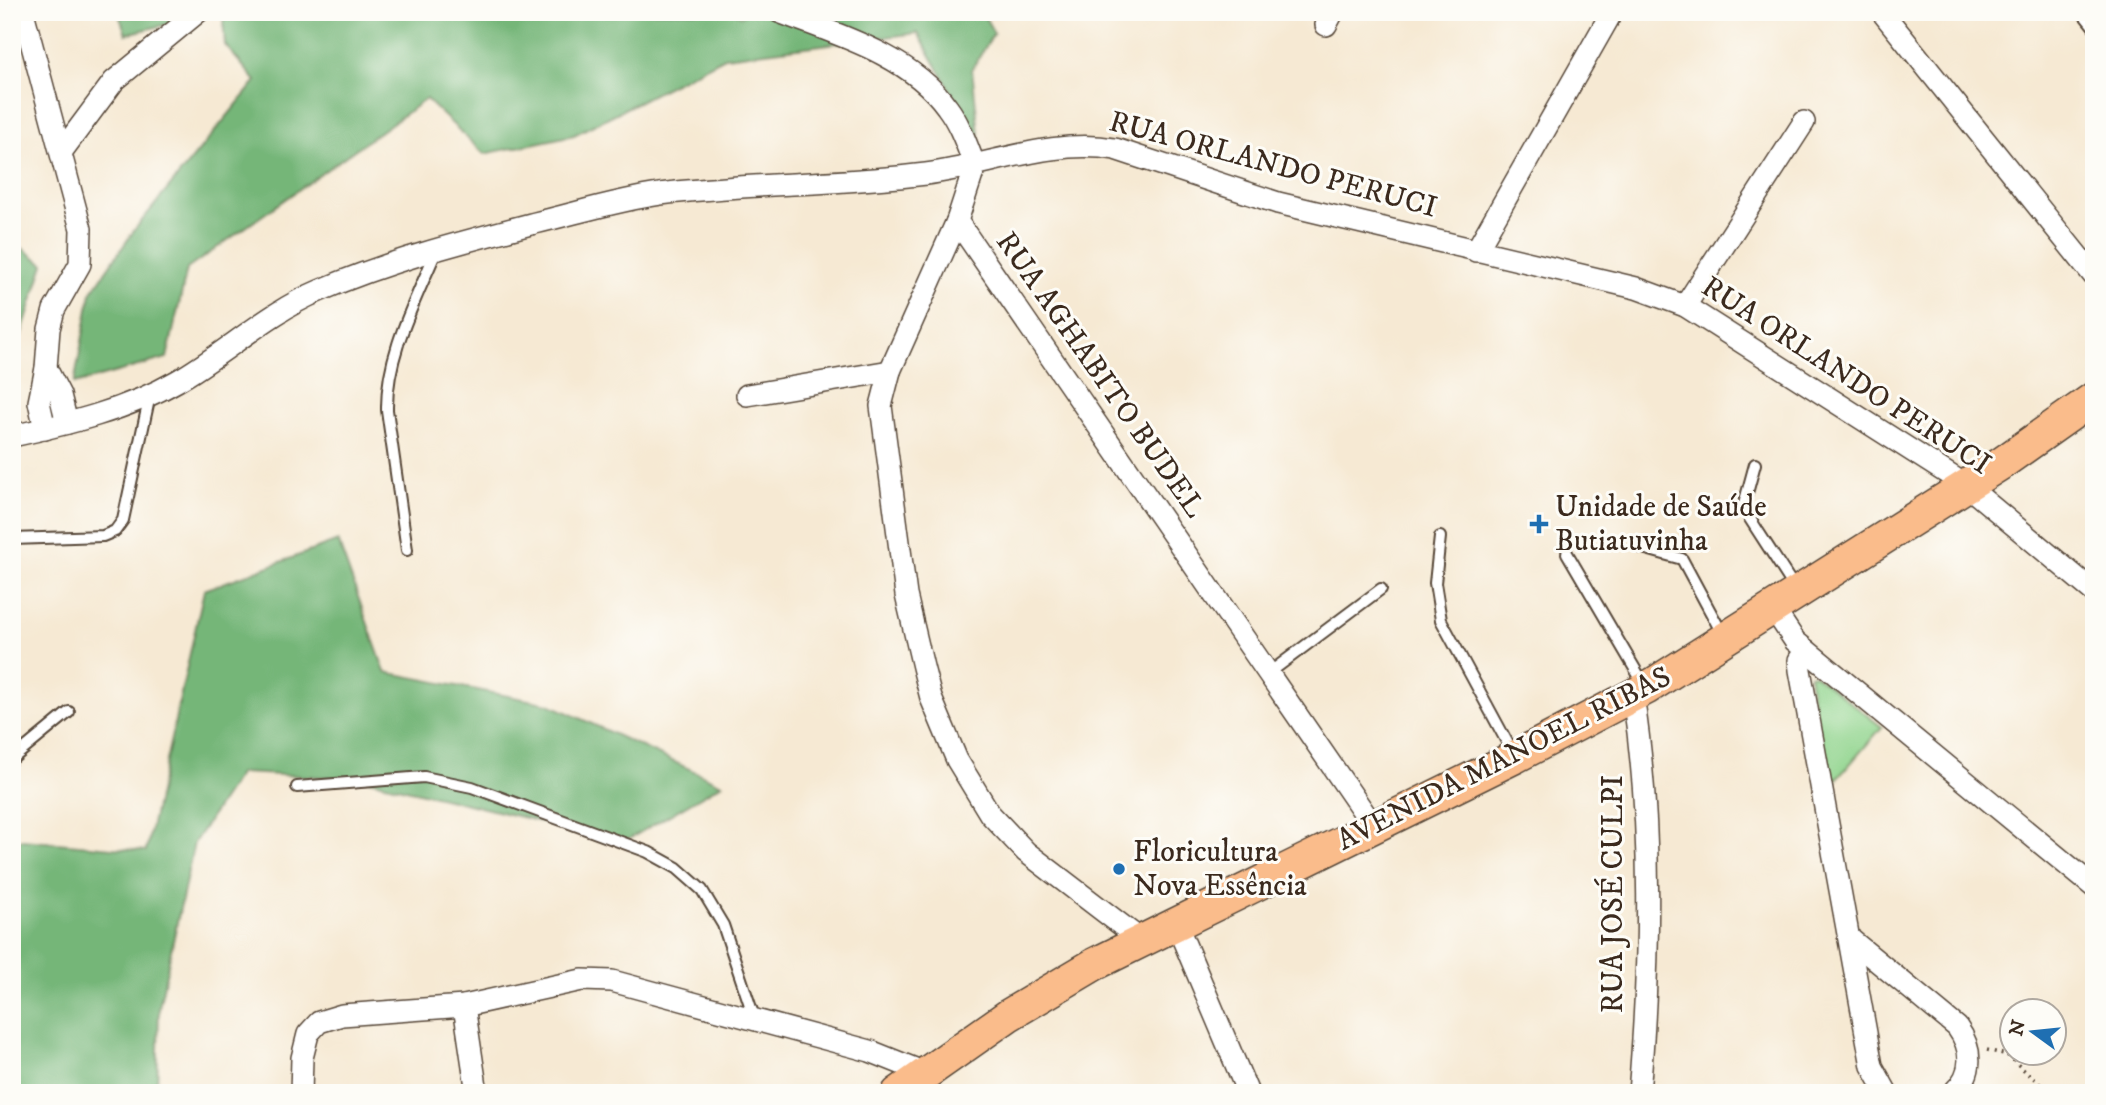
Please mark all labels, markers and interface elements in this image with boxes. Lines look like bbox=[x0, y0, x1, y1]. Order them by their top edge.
street label: RUA ORLANDO PERUCI bbox=[1105, 103, 1441, 227]
street label: RUA AGHABITO BUDEL bbox=[987, 225, 1213, 525]
street label: RUA ORLANDO PERUCI bbox=[1694, 269, 1998, 483]
place label: Unidade de Saúde Butiatuvinha bbox=[1555, 489, 1767, 560]
marker: Unidade de Saúde Butiatuvinha bbox=[1529, 514, 1549, 534]
street label: AVENIDA MANOEL RIBAS bbox=[1331, 658, 1677, 860]
street label: RUA JOSÉ CULPI bbox=[1594, 775, 1632, 1013]
place label: Floricultura Nova Essência bbox=[1133, 834, 1307, 905]
marker: Floricultura Nova Essência bbox=[1111, 861, 1127, 877]
north arrow bbox=[1997, 996, 2068, 1066]
text: N bbox=[2005, 1017, 2031, 1039]

